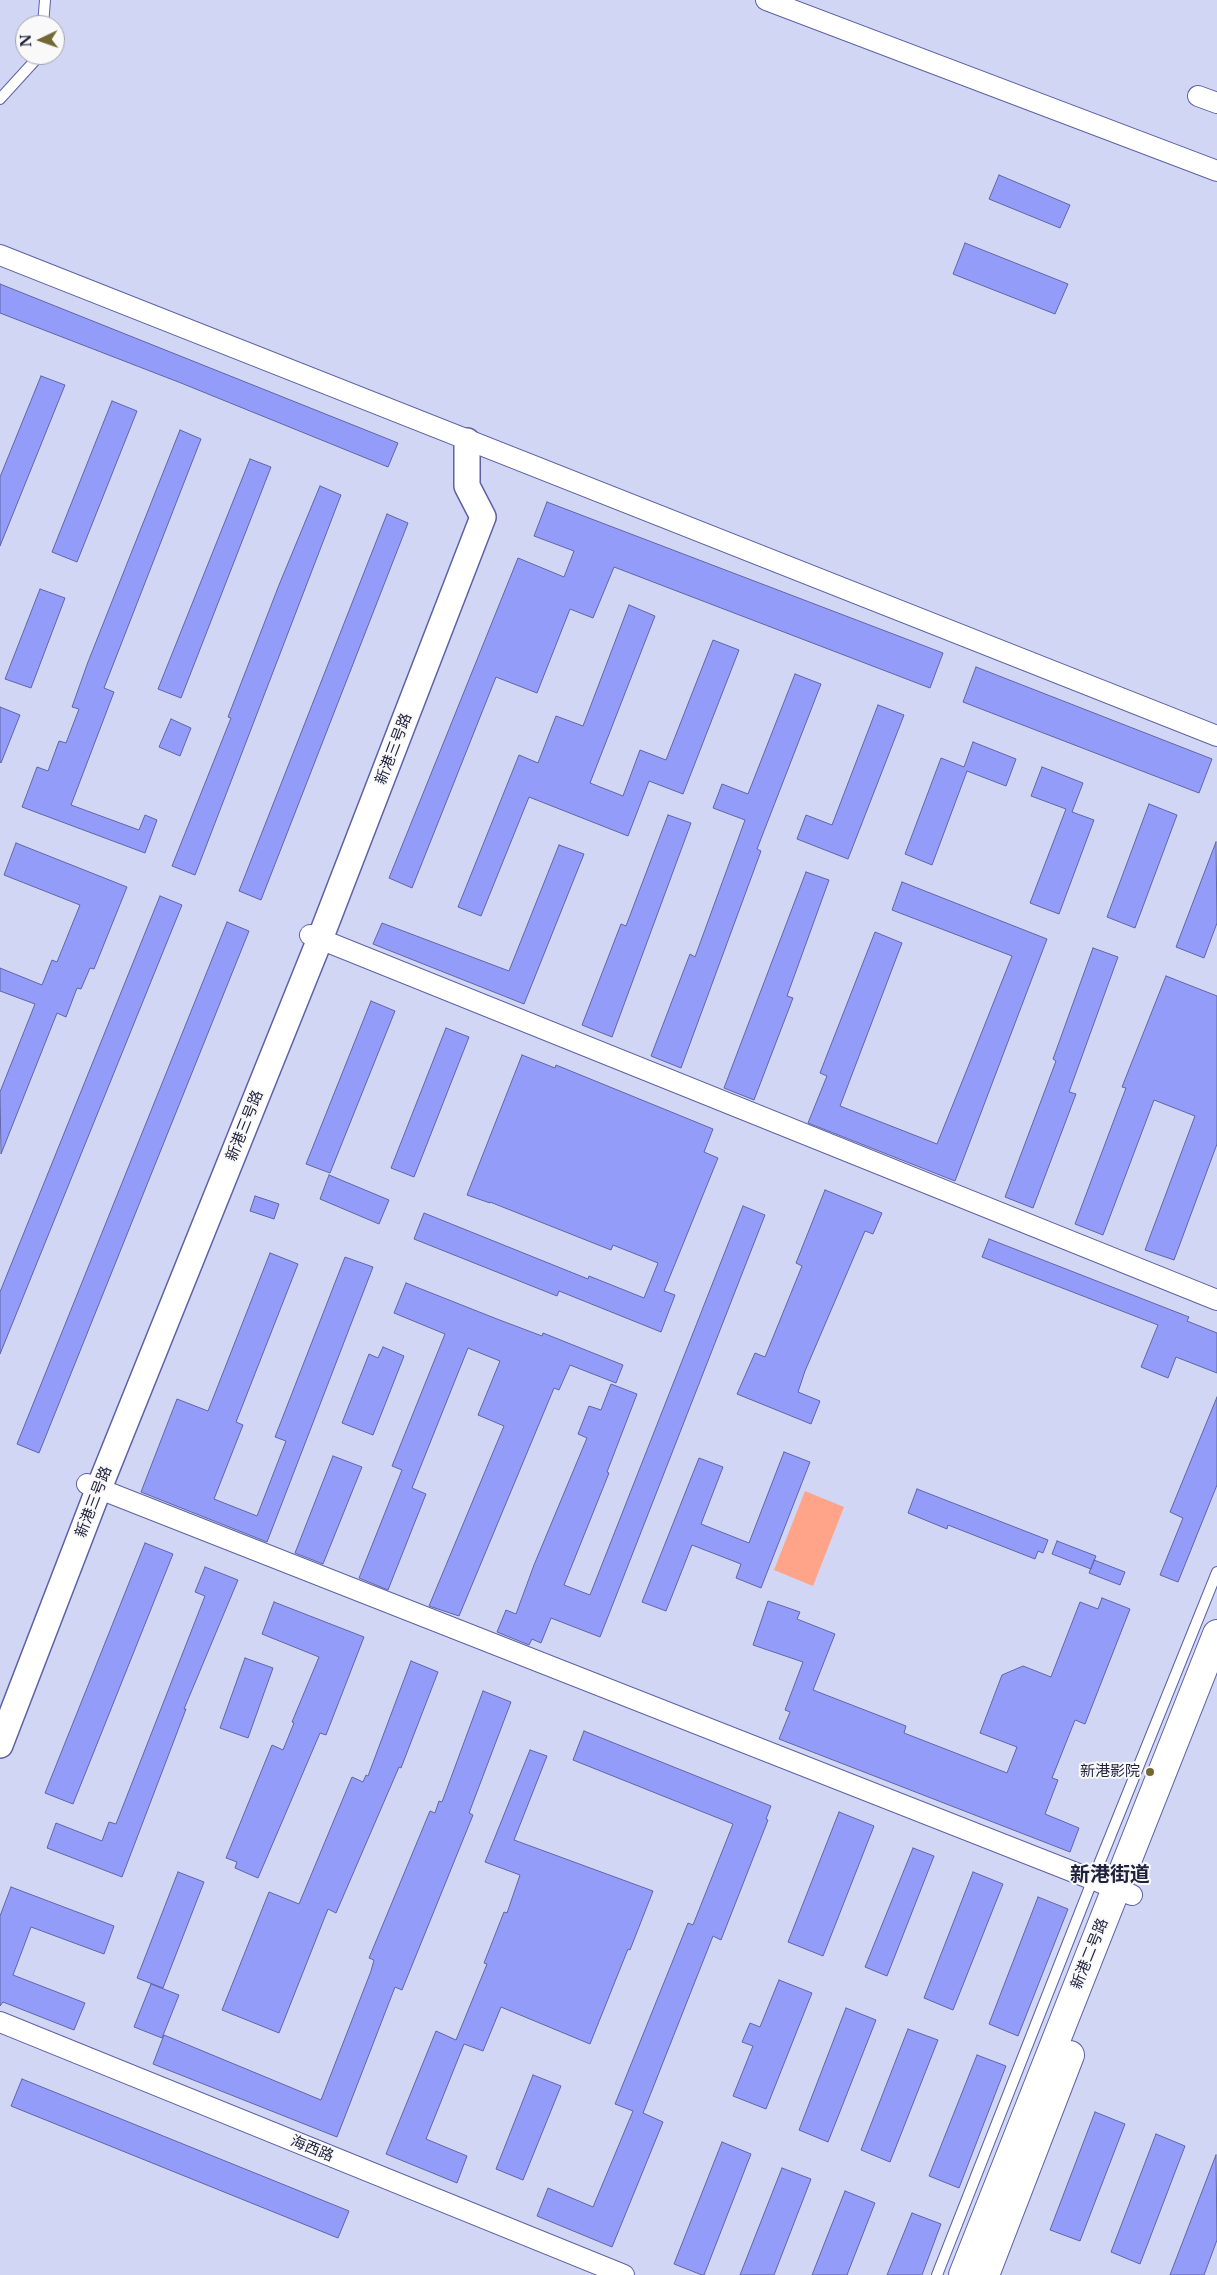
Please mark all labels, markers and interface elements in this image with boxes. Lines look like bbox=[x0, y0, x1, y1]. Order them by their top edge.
north arrow bbox=[15, 15, 65, 65]
text: N bbox=[17, 34, 35, 48]
street label: 新港三号路 bbox=[372, 711, 416, 787]
street label: 新港三号路 bbox=[223, 1088, 267, 1164]
street label: 新港三号路 bbox=[72, 1464, 116, 1540]
place label: 新港影院 bbox=[1080, 1763, 1140, 1781]
marker: 新港影院 bbox=[1144, 1766, 1156, 1778]
district label: 新港街道 bbox=[1070, 1863, 1150, 1887]
street label: 新港二号路 bbox=[1068, 1916, 1112, 1992]
street label: 海西路 bbox=[288, 2132, 336, 2166]

